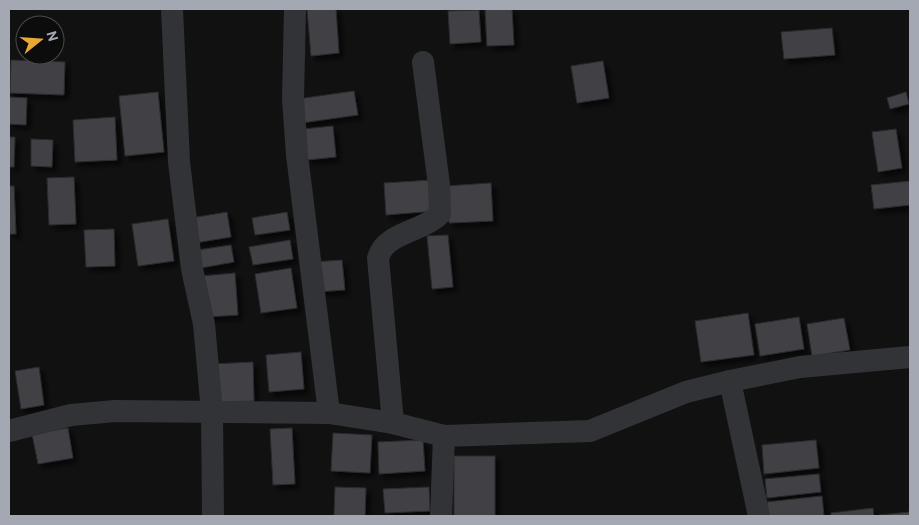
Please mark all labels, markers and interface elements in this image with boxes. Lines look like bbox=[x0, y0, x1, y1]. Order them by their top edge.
north arrow bbox=[15, 15, 65, 65]
text: N bbox=[41, 29, 61, 44]

